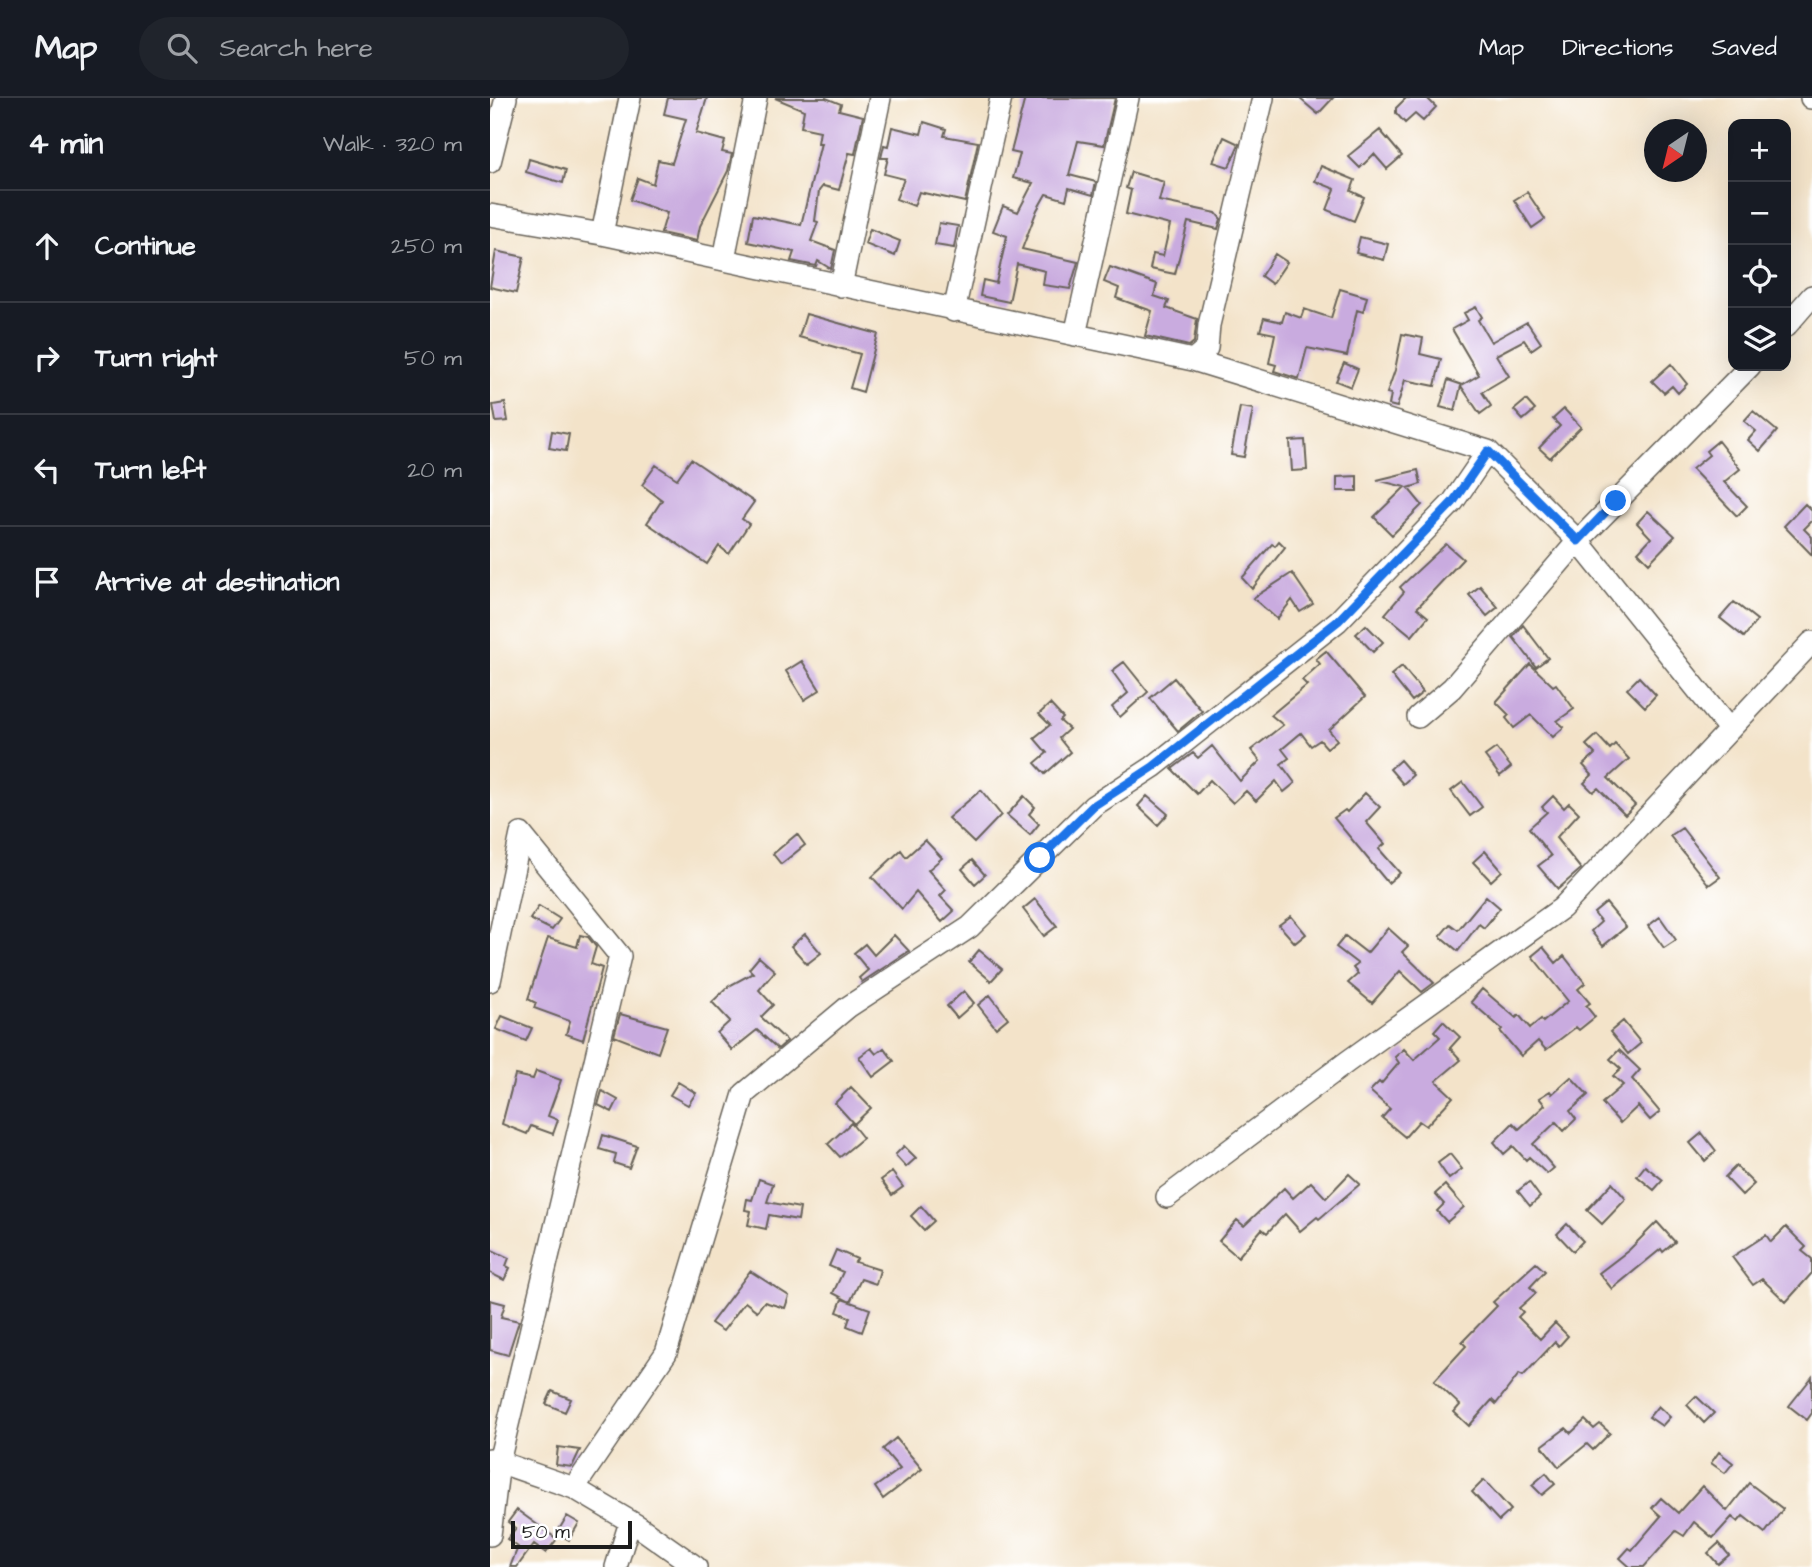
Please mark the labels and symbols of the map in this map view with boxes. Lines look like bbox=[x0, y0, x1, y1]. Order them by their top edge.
north arrow bbox=[1644, 119, 1707, 182]
route end bbox=[1600, 485, 1631, 516]
route start bbox=[1024, 842, 1055, 873]
scale bar bbox=[511, 1518, 632, 1550]

